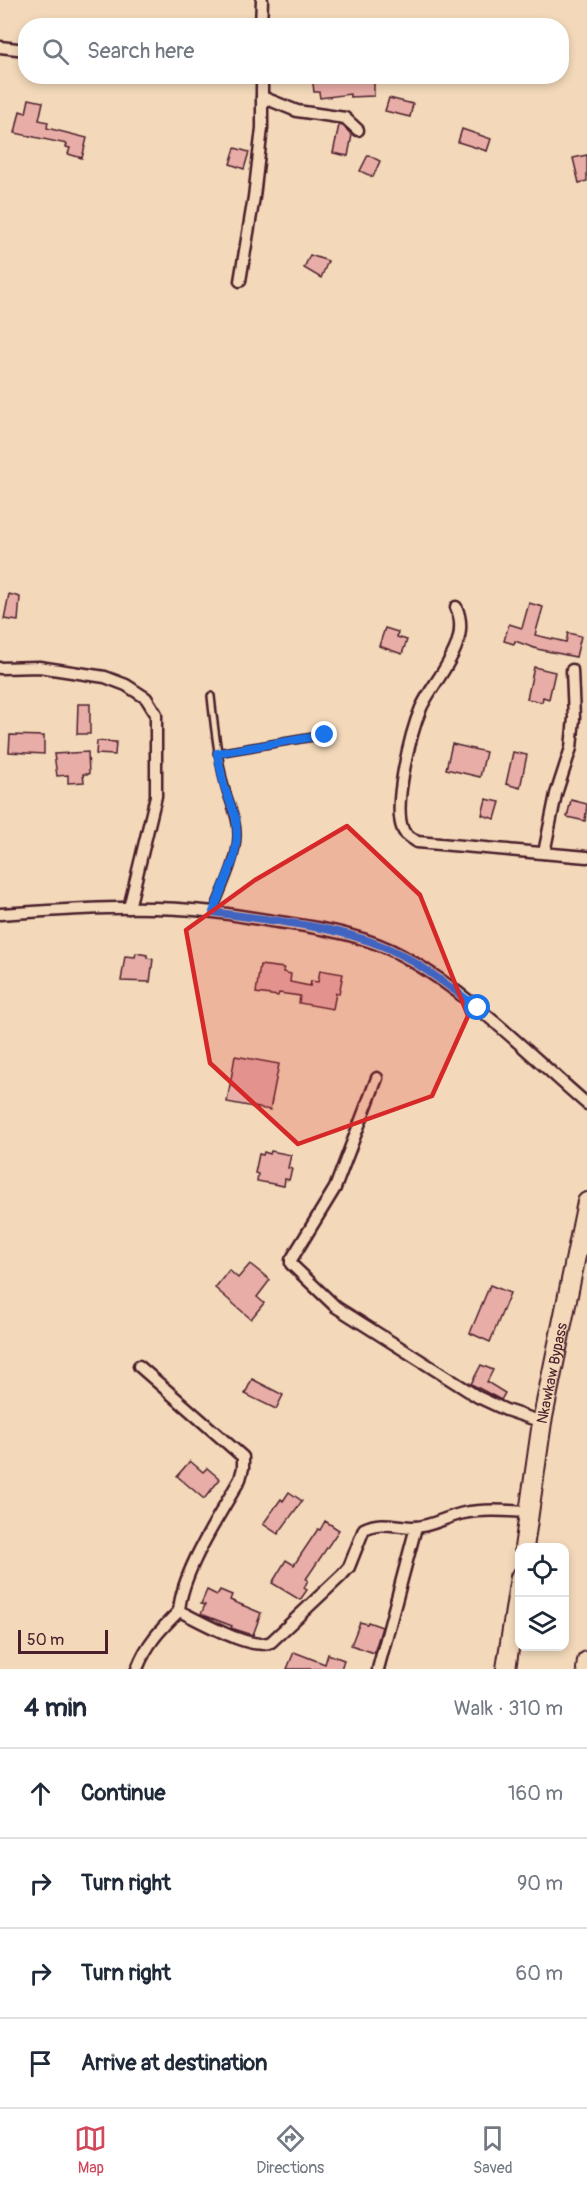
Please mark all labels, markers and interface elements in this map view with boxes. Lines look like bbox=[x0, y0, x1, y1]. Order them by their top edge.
search box bbox=[18, 18, 569, 84]
icon: search bbox=[39, 35, 72, 68]
text: Search here bbox=[87, 37, 194, 65]
route end bbox=[311, 721, 337, 747]
route start bbox=[464, 994, 490, 1020]
street label: Nkawkaw Bypass bbox=[533, 1321, 572, 1426]
map controls bbox=[515, 1543, 569, 1651]
button: locate bbox=[515, 1543, 569, 1597]
button: layers bbox=[515, 1597, 569, 1651]
scale bar bbox=[18, 1627, 108, 1654]
text: 50 m bbox=[27, 1630, 64, 1650]
text: 4 min bbox=[24, 1692, 87, 1724]
text: Walk · 310 m bbox=[454, 1696, 563, 1721]
icon: ahead bbox=[24, 1777, 57, 1810]
text: Continue bbox=[81, 1779, 165, 1807]
text: 160 m bbox=[508, 1781, 563, 1806]
icon: right bbox=[24, 1867, 57, 1900]
text: Turn right bbox=[81, 1869, 171, 1897]
text: 90 m bbox=[517, 1871, 563, 1896]
icon: right bbox=[24, 1957, 57, 1990]
text: Turn right bbox=[81, 1959, 171, 1987]
text: 60 m bbox=[516, 1961, 563, 1986]
icon: arrive bbox=[24, 2047, 57, 2080]
text: Arrive at destination bbox=[81, 2049, 267, 2077]
tab: Map bbox=[74, 2122, 107, 2178]
tab: Directions bbox=[256, 2122, 324, 2178]
tab: Saved bbox=[473, 2122, 513, 2178]

